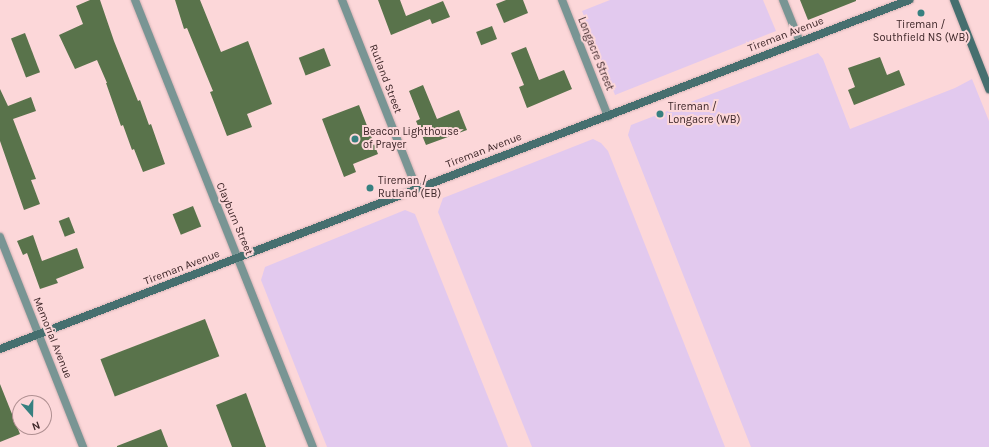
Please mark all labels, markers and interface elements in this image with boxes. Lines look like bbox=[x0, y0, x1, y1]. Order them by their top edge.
marker: Tireman / Southfield NS (WB) bbox=[916, 8, 926, 18]
street label: Tireman Avenue bbox=[746, 14, 826, 56]
street label: Longacre Street bbox=[574, 15, 616, 93]
place label: Tireman / Southfield NS (WB) bbox=[873, 19, 969, 45]
street label: Rutland Street bbox=[366, 43, 404, 115]
place label: Tireman / Longacre (WB) bbox=[668, 101, 740, 127]
marker: Tireman / Longacre (WB) bbox=[655, 109, 665, 119]
place label: Beacon Lighthouse of Prayer bbox=[363, 126, 459, 152]
street label: Tireman Avenue bbox=[444, 130, 524, 172]
marker: Beacon Lighthouse of Prayer bbox=[350, 134, 360, 144]
place label: Tireman / Rutland (EB) bbox=[378, 175, 441, 201]
street label: Clayburn Street bbox=[213, 181, 255, 257]
marker: Tireman / Rutland (EB) bbox=[365, 183, 375, 193]
street label: Tireman Avenue bbox=[142, 247, 222, 289]
street label: Memorial Avenue bbox=[30, 295, 74, 381]
north arrow bbox=[12, 395, 52, 435]
text: N bbox=[30, 418, 42, 433]

